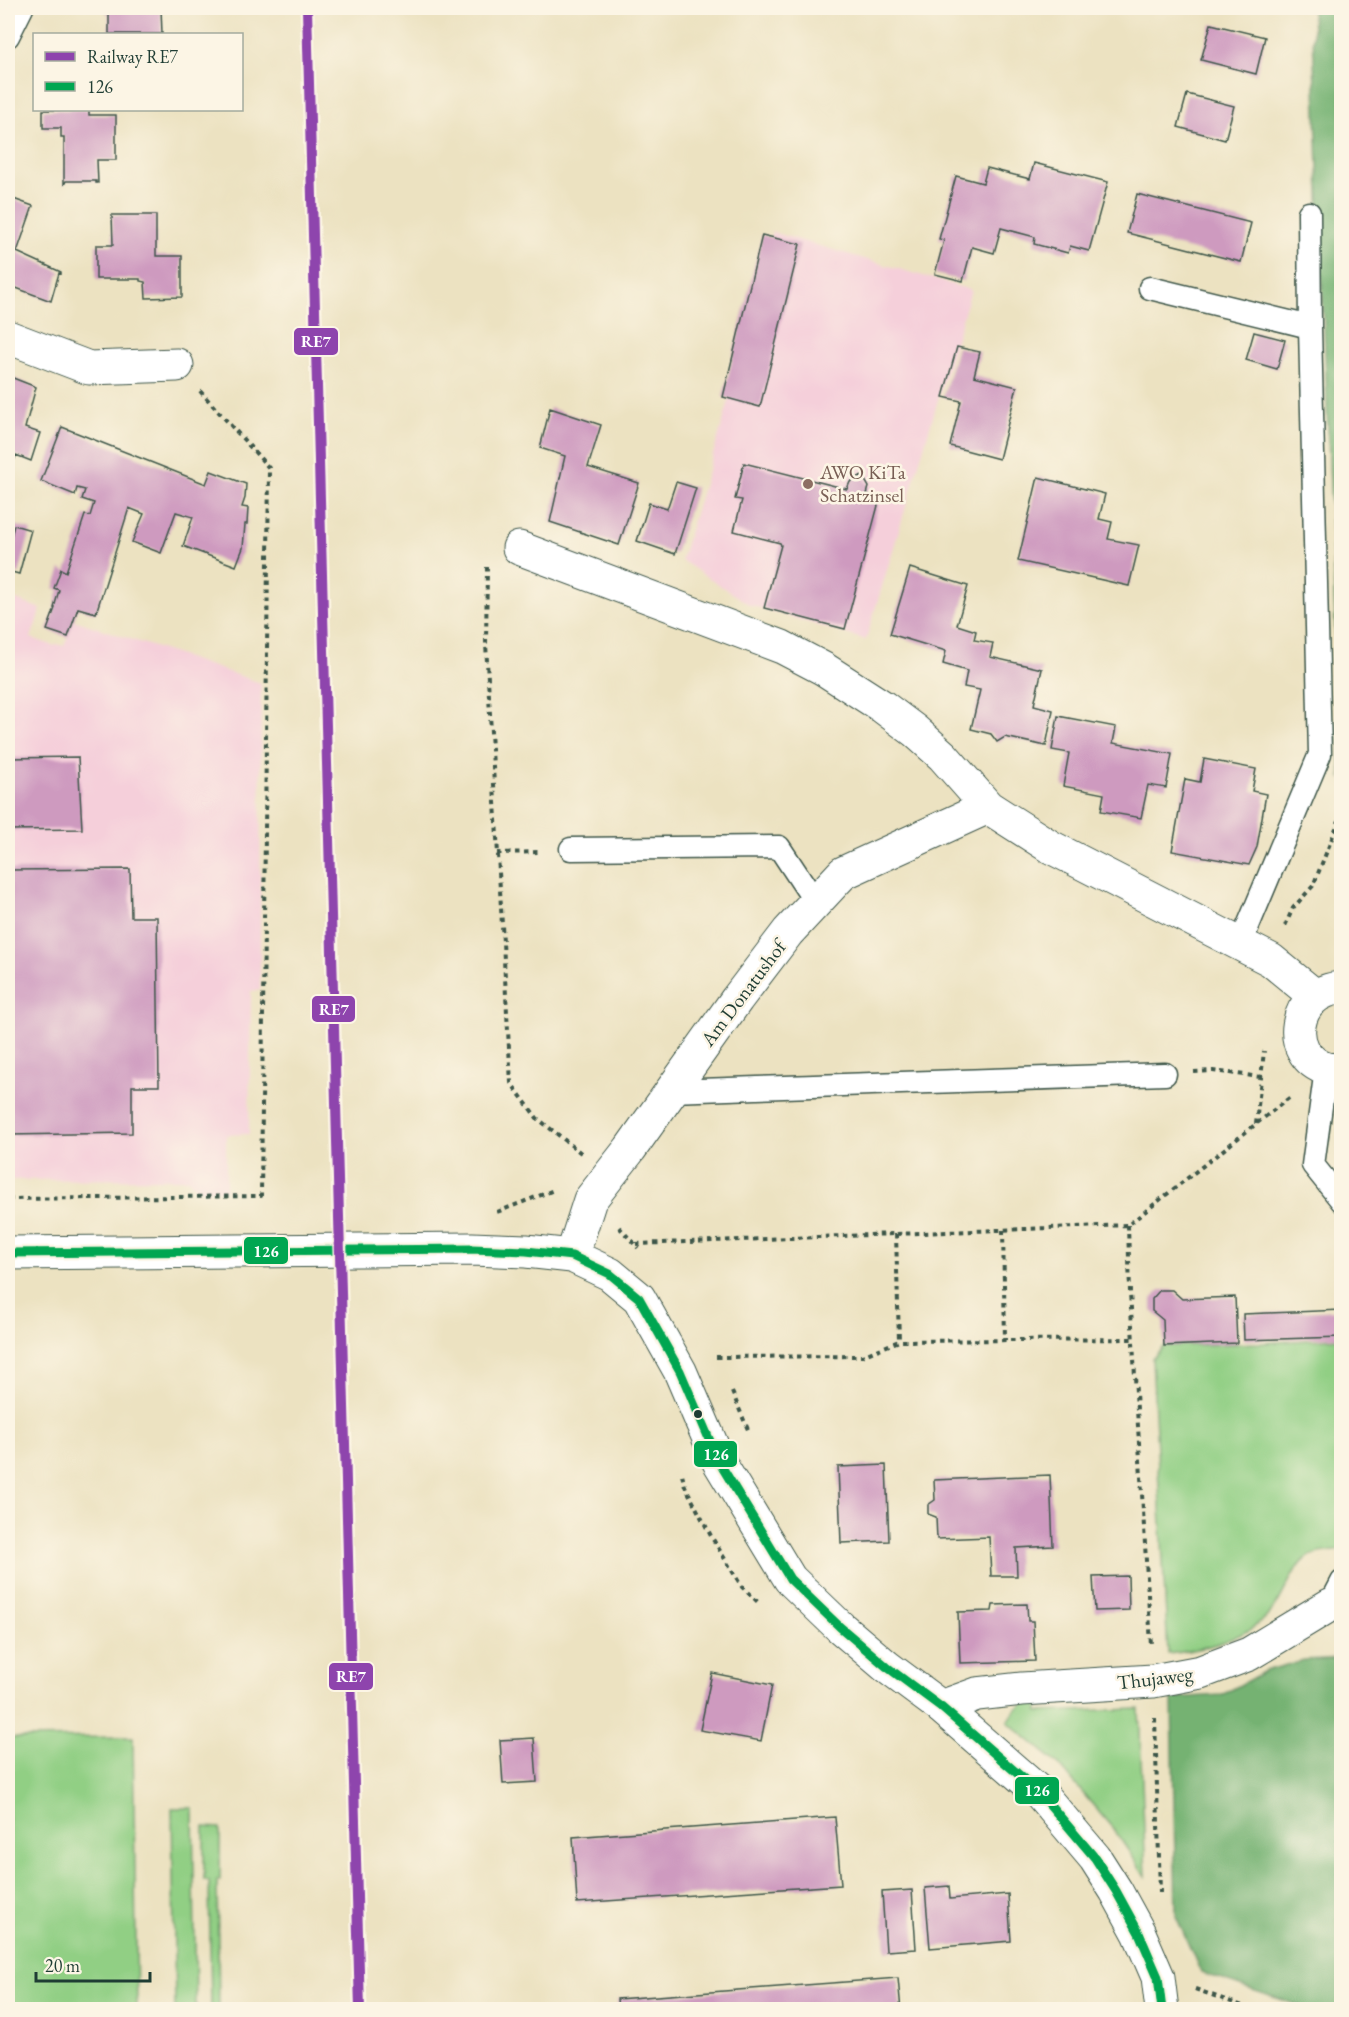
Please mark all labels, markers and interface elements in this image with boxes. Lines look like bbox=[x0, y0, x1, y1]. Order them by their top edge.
legend bbox=[33, 33, 243, 111]
text: Railway RE7 bbox=[87, 45, 178, 68]
text: 126 bbox=[87, 75, 113, 98]
line badge: RE7 bbox=[293, 327, 339, 356]
text: RE7 bbox=[301, 331, 331, 352]
place label: AWO KiTa Schatzinsel bbox=[819, 459, 906, 508]
marker: AWO KiTa Schatzinsel bbox=[801, 477, 815, 491]
street label: Am Donatushof bbox=[694, 932, 793, 1052]
line badge: RE7 bbox=[311, 995, 356, 1023]
text: RE7 bbox=[319, 999, 349, 1020]
line badge: 126 bbox=[243, 1236, 289, 1265]
text: 126 bbox=[253, 1241, 279, 1262]
unlabelled marker bbox=[692, 1408, 704, 1420]
line badge: 126 bbox=[693, 1440, 738, 1468]
text: 126 bbox=[703, 1444, 729, 1465]
street label: Thujaweg bbox=[1116, 1660, 1195, 1696]
line badge: RE7 bbox=[328, 1662, 374, 1691]
text: RE7 bbox=[336, 1666, 366, 1687]
line badge: 126 bbox=[1014, 1776, 1060, 1805]
text: 126 bbox=[1024, 1780, 1050, 1801]
scale bar bbox=[36, 1945, 150, 1983]
text: 20 m bbox=[45, 1954, 80, 1977]

